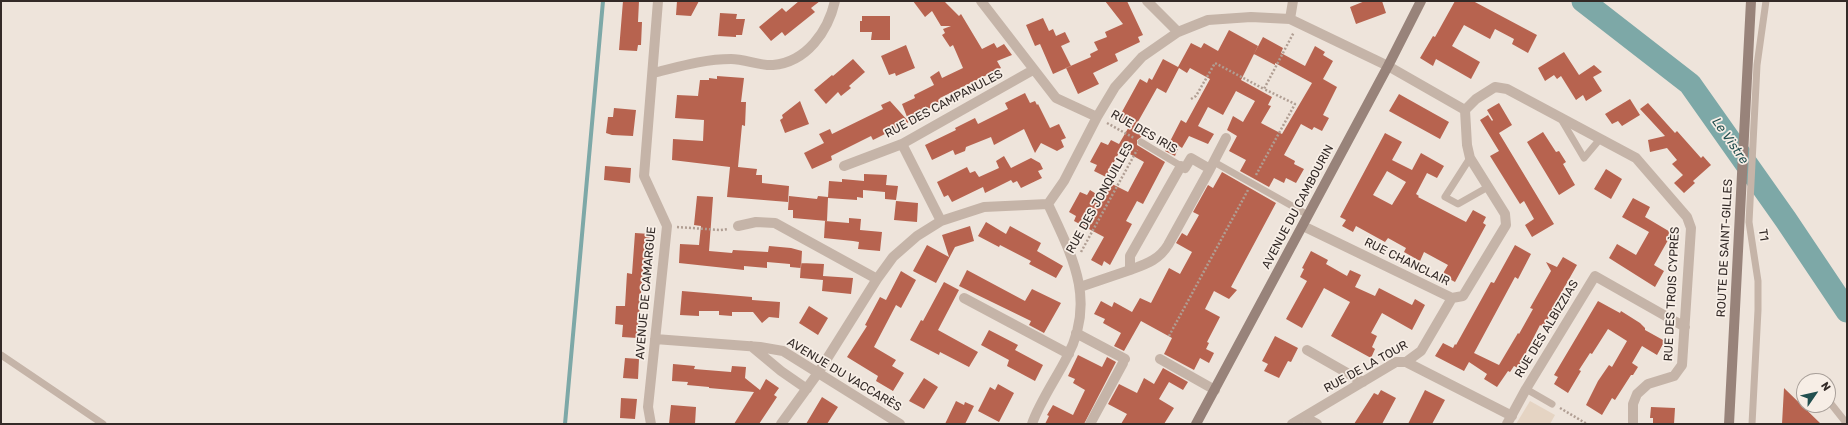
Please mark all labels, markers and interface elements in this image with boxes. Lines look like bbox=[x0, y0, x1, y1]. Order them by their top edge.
street label: RUE DES CAMPANULES bbox=[883, 67, 1005, 141]
street label: RUE DES IRIS bbox=[1108, 107, 1180, 157]
water label: Le Vistre bbox=[1708, 115, 1752, 167]
street label: RUE DES JONQUILLES bbox=[1064, 140, 1136, 256]
street label: AVENUE DU CAMBOURIN bbox=[1259, 142, 1337, 272]
street label: ROUTE DE SAINT-GILLES bbox=[1714, 178, 1736, 318]
street label: AVENUE DE CAMARGUE bbox=[633, 226, 659, 360]
street label: RUE DES TROIS CYPRÈS bbox=[1661, 226, 1683, 362]
street label: T1 bbox=[1755, 228, 1771, 242]
street label: RUE CHANCLAIR bbox=[1362, 235, 1452, 289]
street label: RUE DES ALBIZZIAS bbox=[1512, 277, 1582, 381]
street label: AVENUE DU VACCARÈS bbox=[784, 335, 904, 415]
street label: RUE DE LA TOUR bbox=[1321, 338, 1411, 396]
north arrow bbox=[1796, 373, 1836, 413]
text: N bbox=[1818, 380, 1833, 393]

